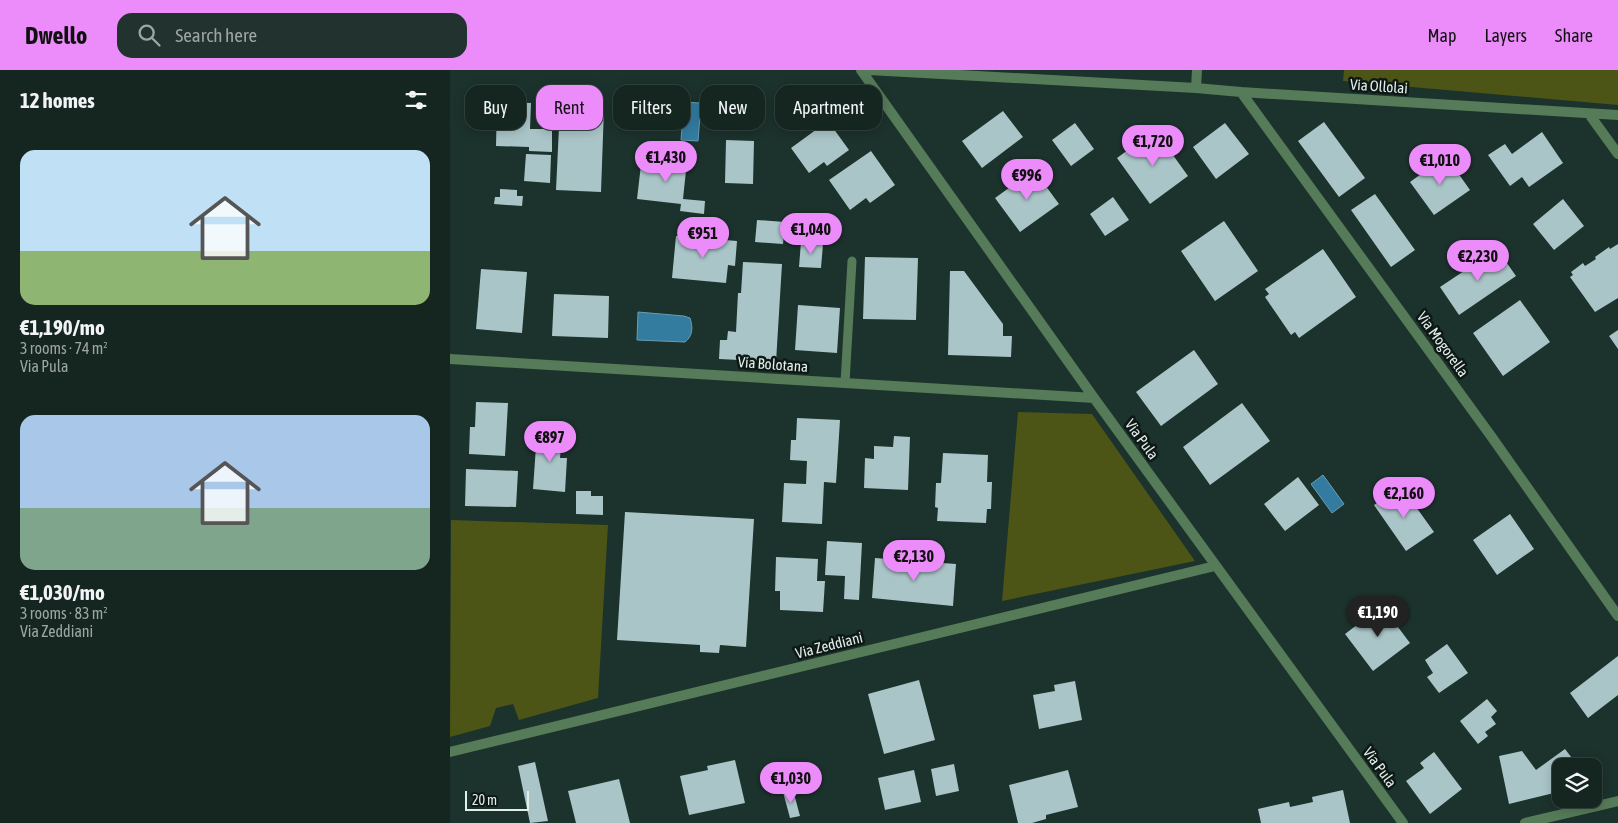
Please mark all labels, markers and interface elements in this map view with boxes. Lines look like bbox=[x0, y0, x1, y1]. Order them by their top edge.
search box bbox=[117, 13, 467, 58]
icon: search bbox=[135, 21, 163, 49]
text: Dwello bbox=[25, 22, 87, 49]
text: Search here bbox=[175, 24, 257, 46]
text: Map bbox=[1427, 25, 1456, 46]
text: Layers bbox=[1484, 25, 1527, 46]
text: Share bbox=[1555, 25, 1593, 46]
street label: Via Ollolai bbox=[1350, 76, 1408, 96]
chip: Buy bbox=[465, 85, 526, 130]
chip: Rent bbox=[536, 85, 603, 130]
chip: Filters bbox=[613, 85, 690, 130]
chip: New bbox=[700, 85, 765, 130]
chip: Apartment bbox=[775, 85, 882, 130]
icon: filters bbox=[402, 86, 430, 114]
text: 12 homes bbox=[20, 88, 95, 112]
pin: €1,720 bbox=[1112, 124, 1194, 167]
text: €1,720 bbox=[1133, 132, 1173, 150]
pin: €1,430 bbox=[625, 140, 707, 183]
pin: €1,010 bbox=[1399, 144, 1481, 186]
text: €1,430 bbox=[646, 148, 686, 166]
text: €1,010 bbox=[1420, 151, 1460, 169]
pin: €996 bbox=[997, 158, 1057, 201]
text: €996 bbox=[1012, 166, 1042, 184]
icon: home bbox=[180, 183, 270, 273]
pin: €1,040 bbox=[770, 212, 852, 255]
pin: €951 bbox=[673, 216, 733, 259]
text: €1,040 bbox=[791, 220, 831, 238]
text: €951 bbox=[688, 224, 718, 242]
pin: €2,230 bbox=[1437, 240, 1519, 282]
text: €2,230 bbox=[1458, 247, 1498, 265]
street label: Via Mogorella bbox=[1414, 308, 1472, 380]
text: €1,190/mo bbox=[20, 315, 105, 339]
text: 3 rooms · 74 m² bbox=[20, 339, 108, 357]
street label: Via Bolotana bbox=[737, 353, 809, 375]
text: Via Pula bbox=[20, 357, 68, 375]
street label: Via Pula bbox=[1122, 416, 1162, 462]
pin: €897 bbox=[520, 420, 580, 463]
text: €897 bbox=[535, 428, 565, 446]
icon: home bbox=[180, 448, 270, 538]
pin: €2,160 bbox=[1363, 476, 1445, 519]
text: €2,160 bbox=[1384, 484, 1424, 502]
pin: €2,130 bbox=[873, 540, 955, 582]
text: €2,130 bbox=[894, 547, 934, 565]
text: €1,030/mo bbox=[20, 580, 105, 604]
pin: €1,190 bbox=[1337, 596, 1419, 638]
text: €1,190 bbox=[1358, 603, 1398, 621]
text: 3 rooms · 83 m² bbox=[20, 604, 108, 622]
text: Via Zeddiani bbox=[20, 622, 93, 640]
street label: Via Zeddiani bbox=[794, 628, 864, 662]
street label: Via Pula bbox=[1360, 744, 1400, 790]
map controls bbox=[1552, 758, 1602, 808]
button: layers bbox=[1552, 758, 1602, 808]
pin: €1,030 bbox=[750, 762, 832, 804]
text: €1,030 bbox=[771, 769, 811, 787]
scale bar bbox=[465, 788, 529, 811]
text: 20 m bbox=[472, 792, 497, 808]

